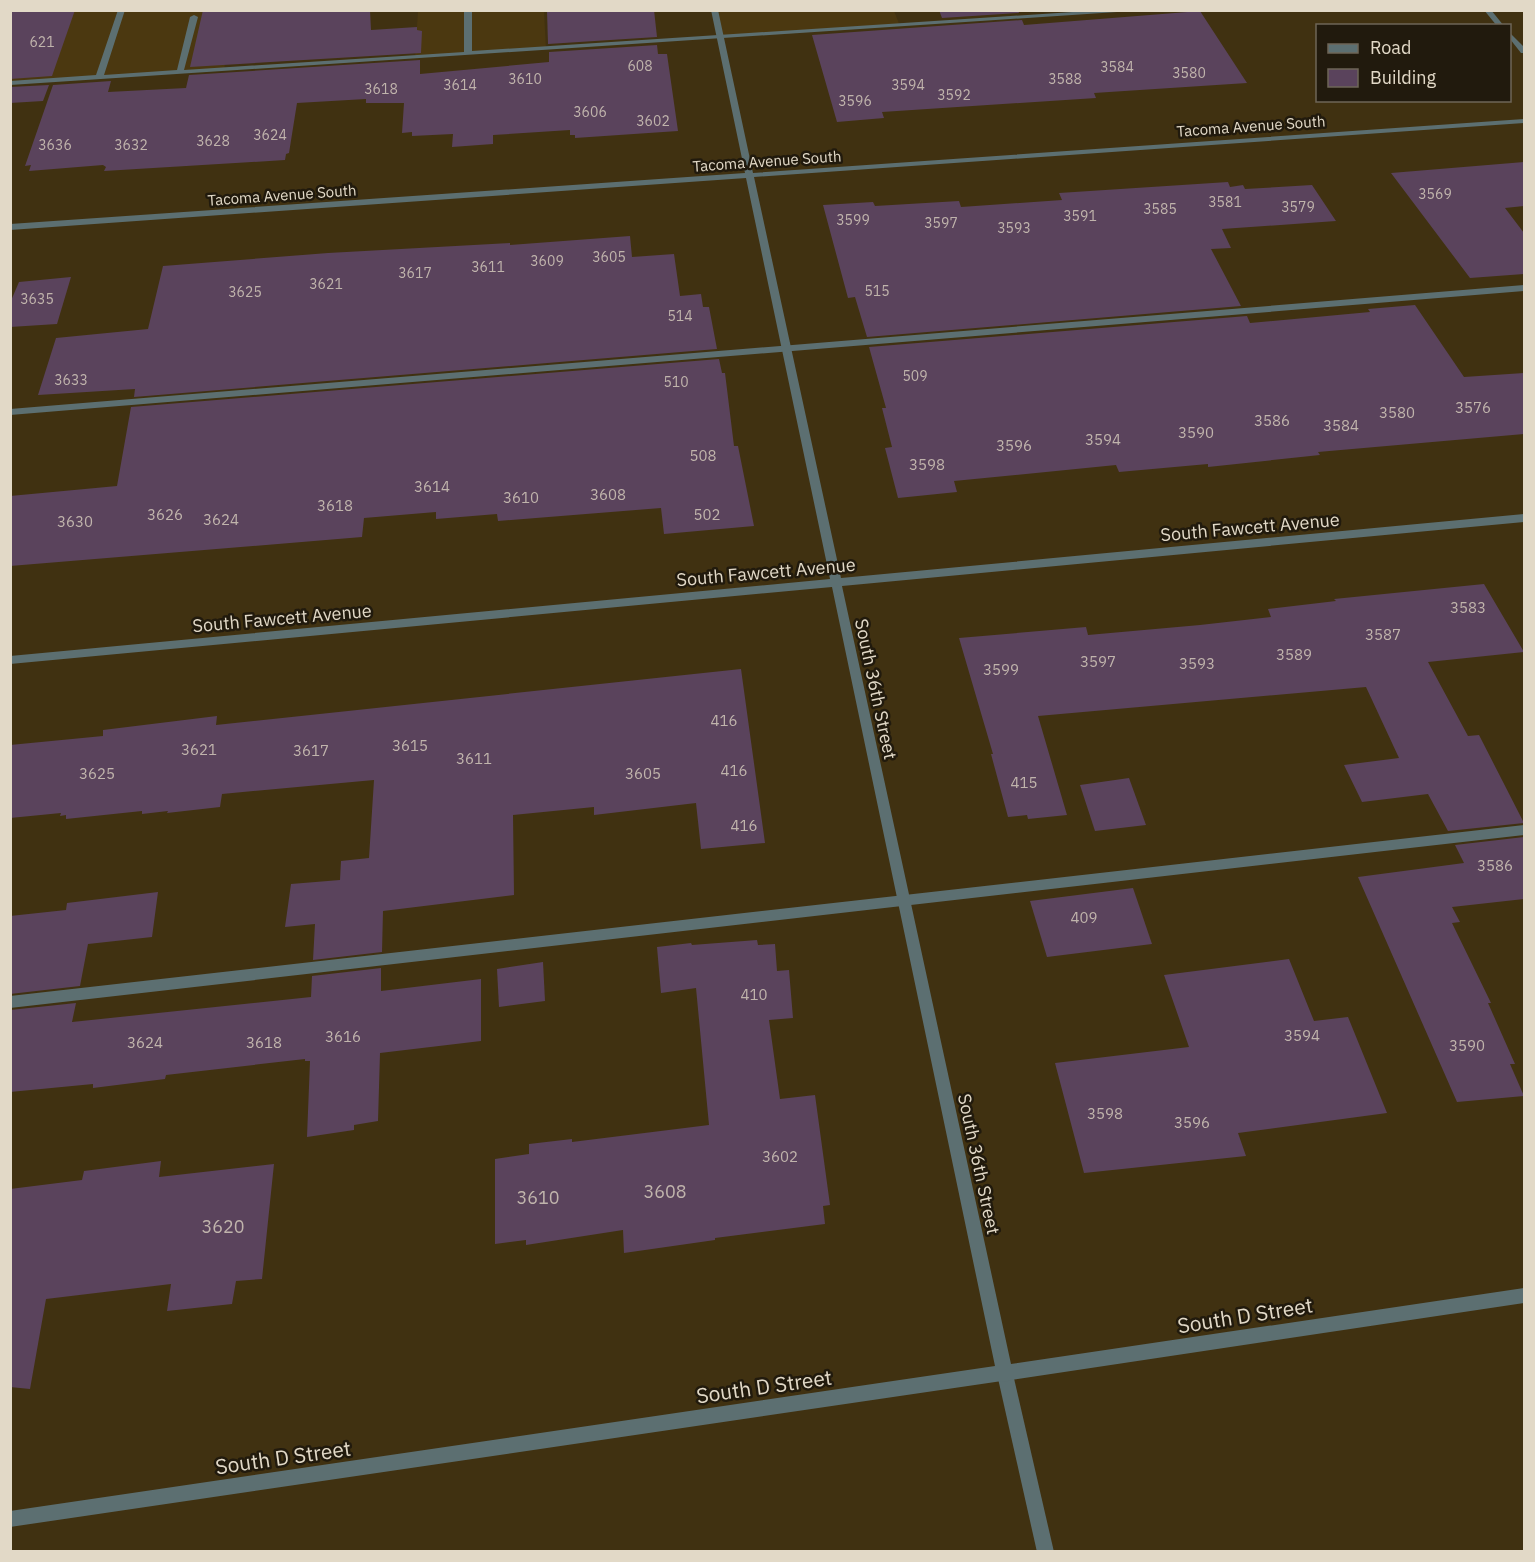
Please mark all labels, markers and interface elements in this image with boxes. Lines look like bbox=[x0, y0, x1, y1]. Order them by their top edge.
legend bbox=[1316, 24, 1511, 102]
house number: 621 bbox=[29, 33, 55, 51]
text: Road bbox=[1370, 36, 1411, 59]
house number: 608 bbox=[627, 57, 653, 75]
house number: 3584 bbox=[1100, 58, 1134, 76]
house number: 3580 bbox=[1172, 64, 1206, 82]
text: Building bbox=[1370, 66, 1437, 89]
house number: 3610 bbox=[508, 70, 542, 88]
house number: 3588 bbox=[1048, 70, 1082, 88]
house number: 3614 bbox=[443, 76, 477, 94]
house number: 3594 bbox=[891, 76, 925, 94]
house number: 3618 bbox=[364, 80, 398, 98]
house number: 3592 bbox=[937, 86, 971, 104]
house number: 3596 bbox=[838, 92, 872, 110]
house number: 3606 bbox=[573, 103, 607, 121]
street label: Tacoma Avenue South bbox=[1176, 111, 1326, 141]
house number: 3602 bbox=[636, 112, 670, 130]
house number: 3624 bbox=[253, 126, 287, 144]
house number: 3628 bbox=[196, 132, 230, 150]
house number: 3636 bbox=[38, 136, 72, 154]
house number: 3632 bbox=[114, 136, 148, 154]
street label: Tacoma Avenue South bbox=[692, 146, 842, 176]
street label: Tacoma Avenue South bbox=[207, 180, 357, 210]
house number: 3569 bbox=[1418, 185, 1452, 203]
house number: 3581 bbox=[1208, 193, 1242, 211]
house number: 3579 bbox=[1281, 198, 1315, 216]
house number: 3585 bbox=[1143, 200, 1177, 218]
house number: 3591 bbox=[1063, 207, 1097, 225]
house number: 3599 bbox=[836, 211, 870, 229]
house number: 3597 bbox=[924, 214, 958, 232]
house number: 3593 bbox=[997, 219, 1031, 237]
house number: 3605 bbox=[592, 248, 626, 266]
house number: 3609 bbox=[530, 252, 564, 270]
house number: 3611 bbox=[471, 258, 505, 276]
house number: 3617 bbox=[398, 264, 432, 282]
house number: 3621 bbox=[309, 275, 343, 293]
house number: 515 bbox=[864, 282, 890, 300]
house number: 3625 bbox=[228, 283, 262, 301]
house number: 3635 bbox=[20, 290, 54, 308]
house number: 514 bbox=[667, 307, 693, 325]
house number: 509 bbox=[902, 367, 928, 385]
house number: 3633 bbox=[54, 371, 88, 389]
house number: 510 bbox=[663, 373, 689, 391]
house number: 3576 bbox=[1455, 398, 1491, 417]
house number: 3580 bbox=[1379, 403, 1415, 422]
house number: 3586 bbox=[1254, 411, 1290, 430]
house number: 3584 bbox=[1323, 416, 1359, 435]
house number: 3590 bbox=[1178, 423, 1214, 442]
house number: 3594 bbox=[1085, 430, 1121, 449]
house number: 3596 bbox=[996, 436, 1032, 455]
house number: 508 bbox=[689, 446, 717, 465]
house number: 3598 bbox=[909, 455, 945, 474]
house number: 3614 bbox=[414, 477, 450, 496]
house number: 3608 bbox=[590, 485, 626, 504]
house number: 3610 bbox=[503, 488, 539, 507]
house number: 3618 bbox=[317, 496, 353, 515]
house number: 3626 bbox=[147, 505, 183, 524]
house number: 502 bbox=[693, 505, 721, 524]
street label: South Fawcett Avenue bbox=[1159, 508, 1341, 546]
house number: 3624 bbox=[203, 510, 239, 529]
house number: 3630 bbox=[57, 512, 93, 531]
street label: South Fawcett Avenue bbox=[675, 553, 857, 591]
house number: 3583 bbox=[1450, 598, 1486, 617]
street label: South Fawcett Avenue bbox=[191, 599, 373, 637]
street label: South 36th Street bbox=[850, 617, 902, 761]
house number: 3587 bbox=[1365, 625, 1401, 644]
house number: 3589 bbox=[1276, 645, 1312, 664]
house number: 3597 bbox=[1080, 652, 1116, 671]
house number: 3593 bbox=[1179, 654, 1215, 673]
house number: 3599 bbox=[983, 660, 1019, 679]
house number: 416 bbox=[710, 711, 738, 730]
house number: 3615 bbox=[392, 736, 428, 755]
house number: 3621 bbox=[181, 740, 217, 759]
house number: 3617 bbox=[293, 741, 329, 760]
house number: 3611 bbox=[456, 749, 492, 768]
house number: 416 bbox=[720, 761, 748, 780]
house number: 3625 bbox=[79, 764, 115, 783]
house number: 3605 bbox=[625, 764, 661, 783]
house number: 415 bbox=[1010, 773, 1038, 792]
house number: 416 bbox=[730, 816, 758, 835]
house number: 3586 bbox=[1477, 856, 1513, 875]
house number: 409 bbox=[1070, 908, 1098, 927]
house number: 410 bbox=[740, 985, 768, 1004]
house number: 3594 bbox=[1284, 1026, 1320, 1045]
house number: 3616 bbox=[325, 1027, 361, 1046]
house number: 3624 bbox=[127, 1033, 163, 1052]
house number: 3618 bbox=[246, 1033, 282, 1052]
house number: 3590 bbox=[1449, 1036, 1485, 1055]
street label: South 36th Street bbox=[953, 1092, 1005, 1236]
house number: 3598 bbox=[1087, 1104, 1123, 1123]
house number: 3596 bbox=[1174, 1113, 1210, 1132]
house number: 3602 bbox=[762, 1147, 798, 1166]
house number: 3608 bbox=[643, 1180, 687, 1203]
house number: 3610 bbox=[516, 1186, 560, 1209]
house number: 3620 bbox=[201, 1215, 245, 1238]
street label: South D Street bbox=[1175, 1290, 1315, 1340]
street label: South D Street bbox=[694, 1363, 834, 1409]
street label: South D Street bbox=[213, 1434, 353, 1480]

